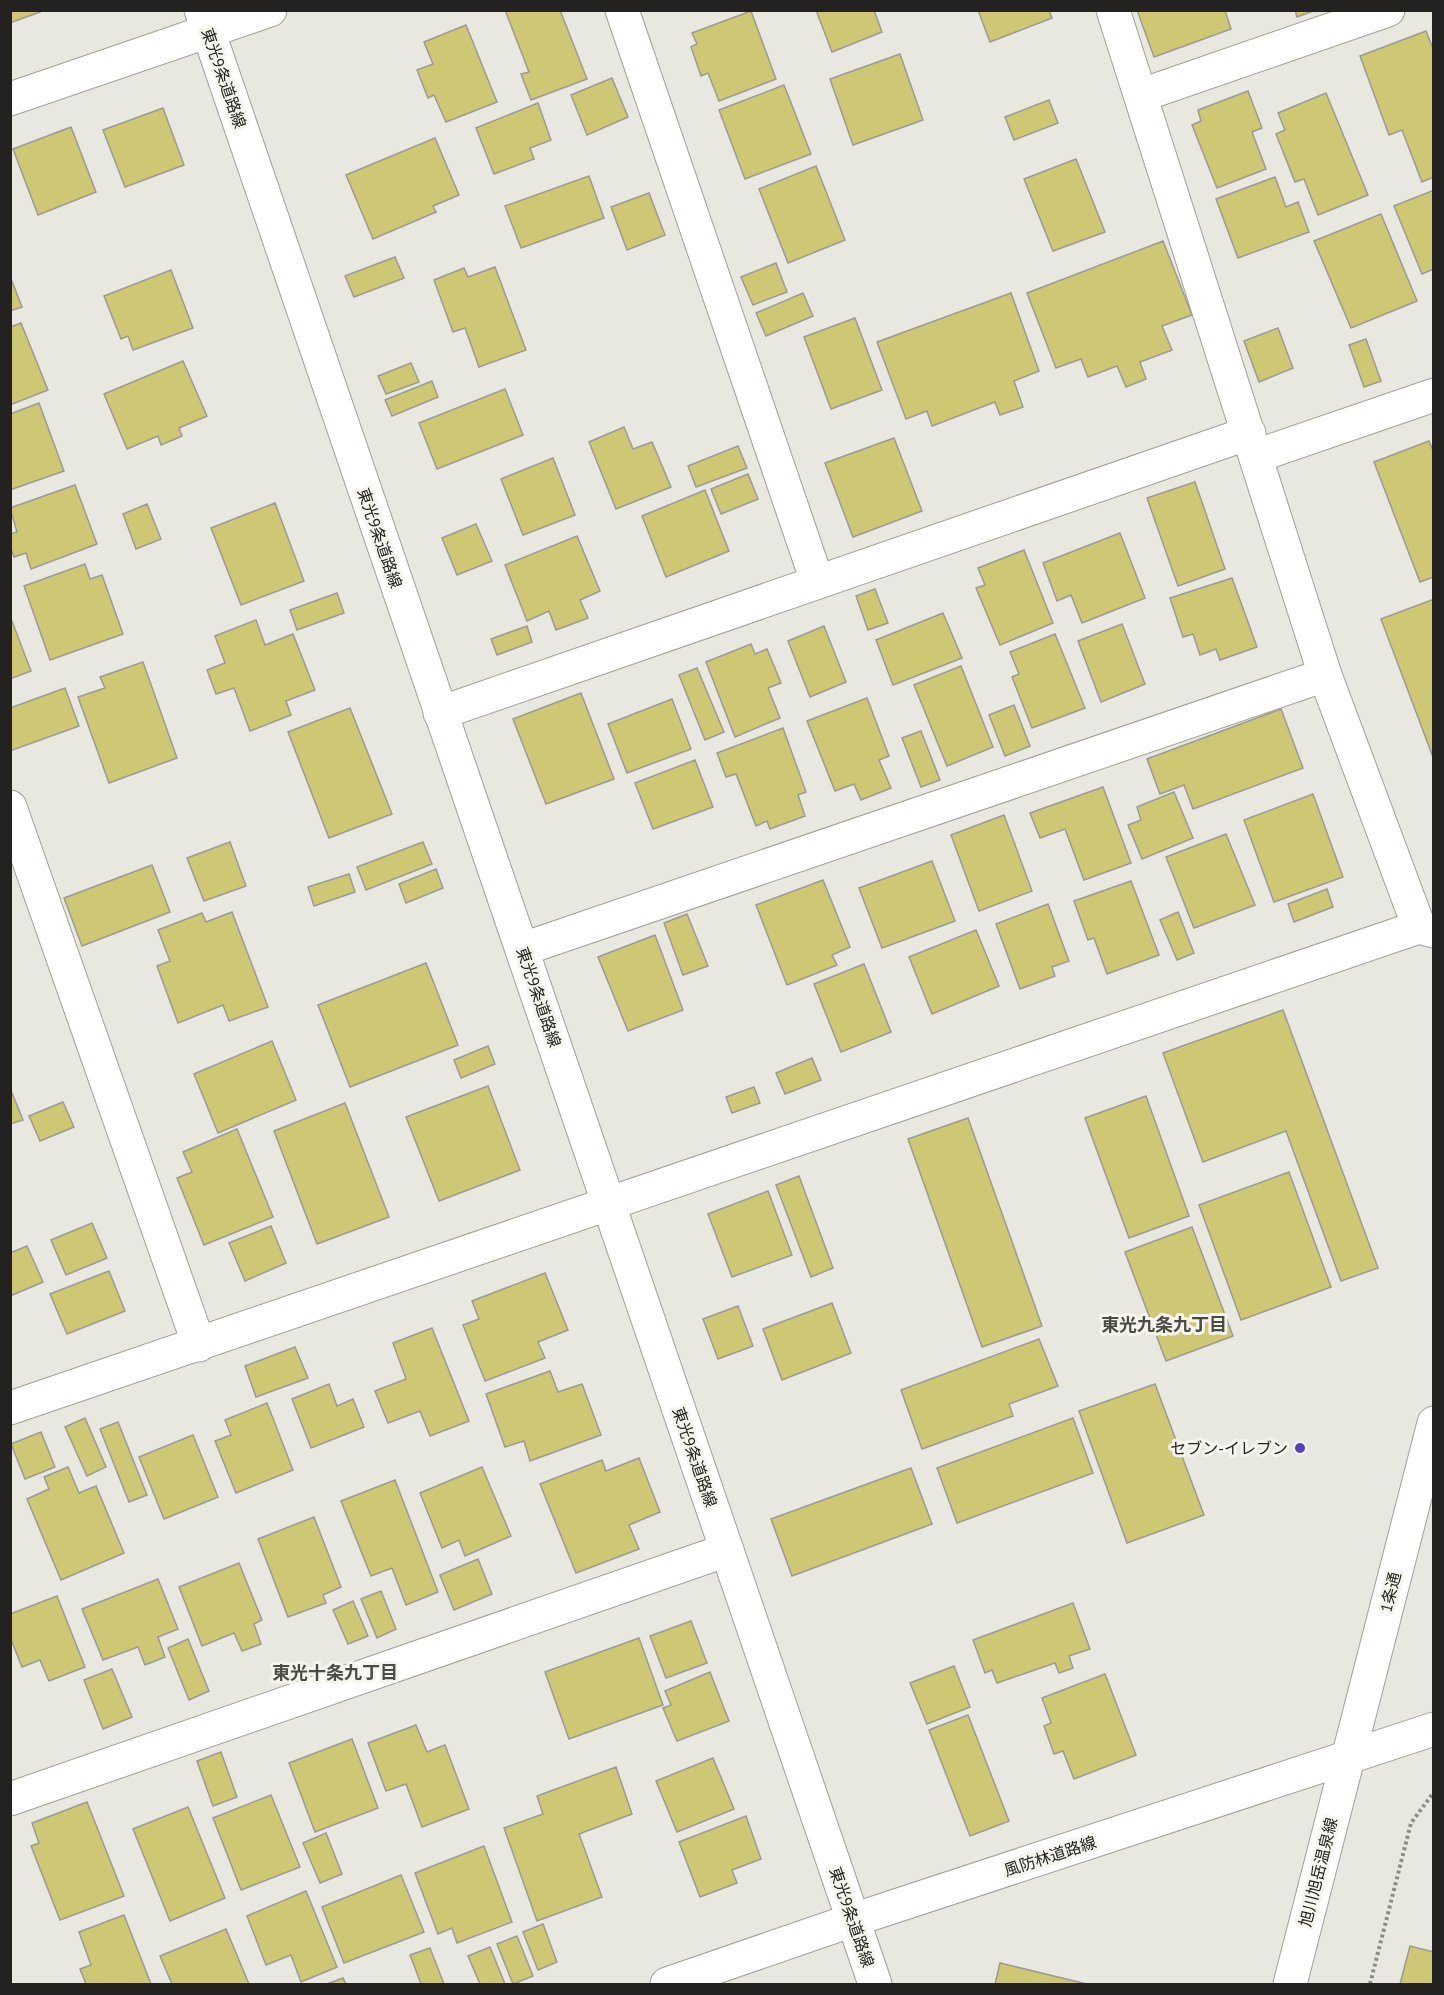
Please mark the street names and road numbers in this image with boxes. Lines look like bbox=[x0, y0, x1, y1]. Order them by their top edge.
street label: 東光9条道路線 bbox=[197, 25, 251, 131]
street label: 東光9条道路線 bbox=[353, 485, 407, 591]
street label: 東光9条道路線 bbox=[512, 944, 566, 1050]
street label: 東光9条道路線 bbox=[668, 1404, 722, 1510]
street label: 1条通 bbox=[1375, 1570, 1405, 1614]
street label: 旭川旭岳温泉線 bbox=[1295, 1815, 1341, 1929]
street label: 風防林道路線 bbox=[1001, 1832, 1099, 1880]
street label: 東光9条道路線 bbox=[825, 1864, 879, 1970]

